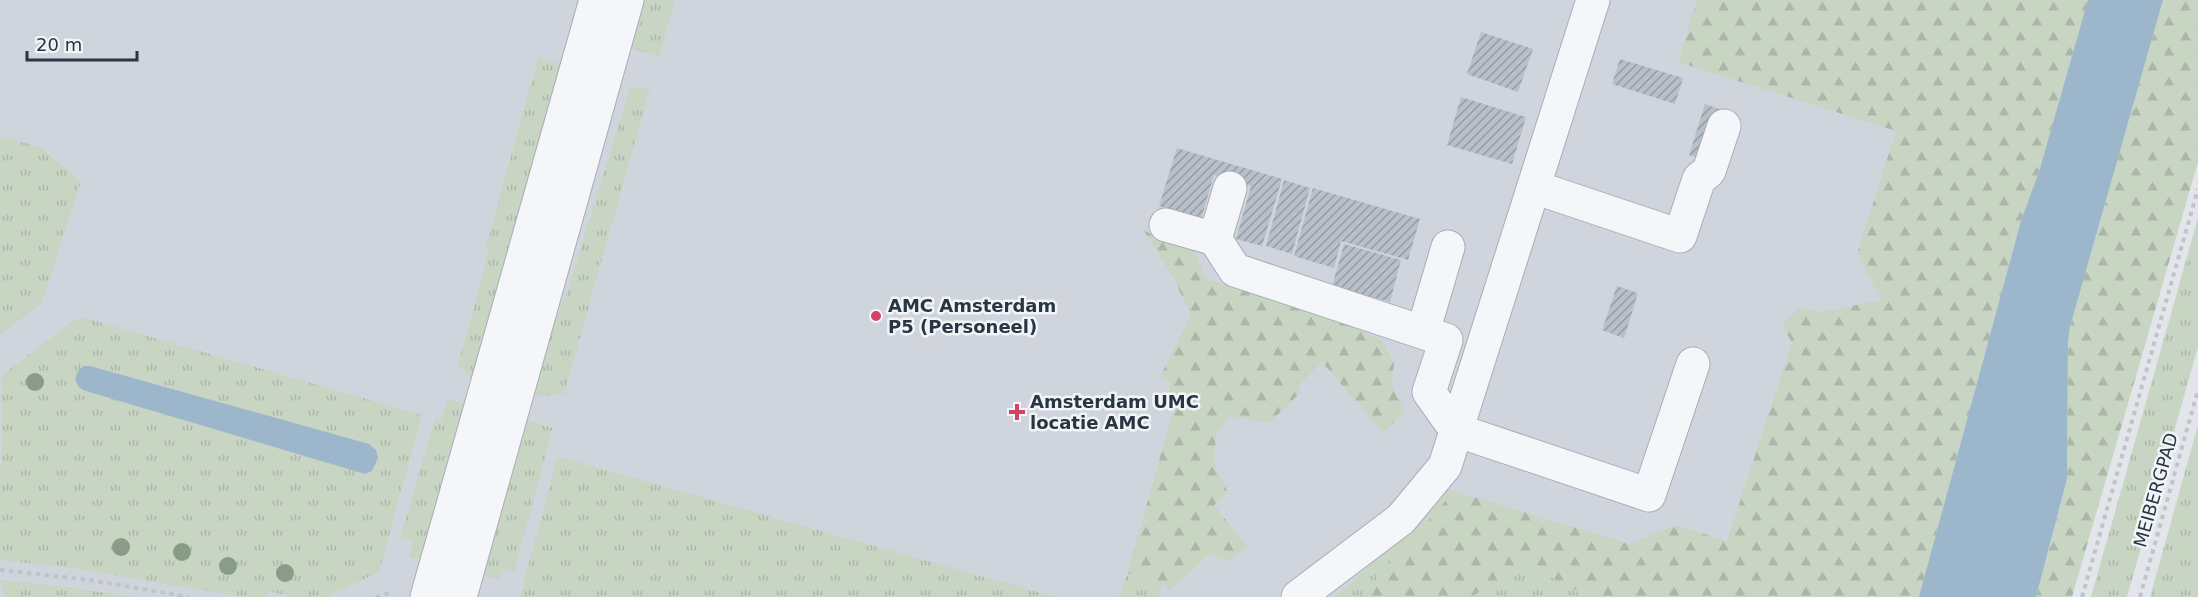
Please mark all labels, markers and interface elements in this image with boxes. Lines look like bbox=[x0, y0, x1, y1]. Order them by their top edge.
scale bar bbox=[27, 24, 136, 62]
text: 20 m bbox=[36, 34, 82, 55]
place label: AMC Amsterdam P5 (Personeel) bbox=[888, 295, 1056, 337]
marker: AMC Amsterdam P5 (Personeel) bbox=[869, 309, 883, 323]
place label: Amsterdam UMC locatie AMC bbox=[1030, 391, 1199, 433]
marker: Amsterdam UMC locatie AMC bbox=[1008, 403, 1026, 421]
street label: MEIBERGPAD bbox=[2129, 430, 2182, 550]

